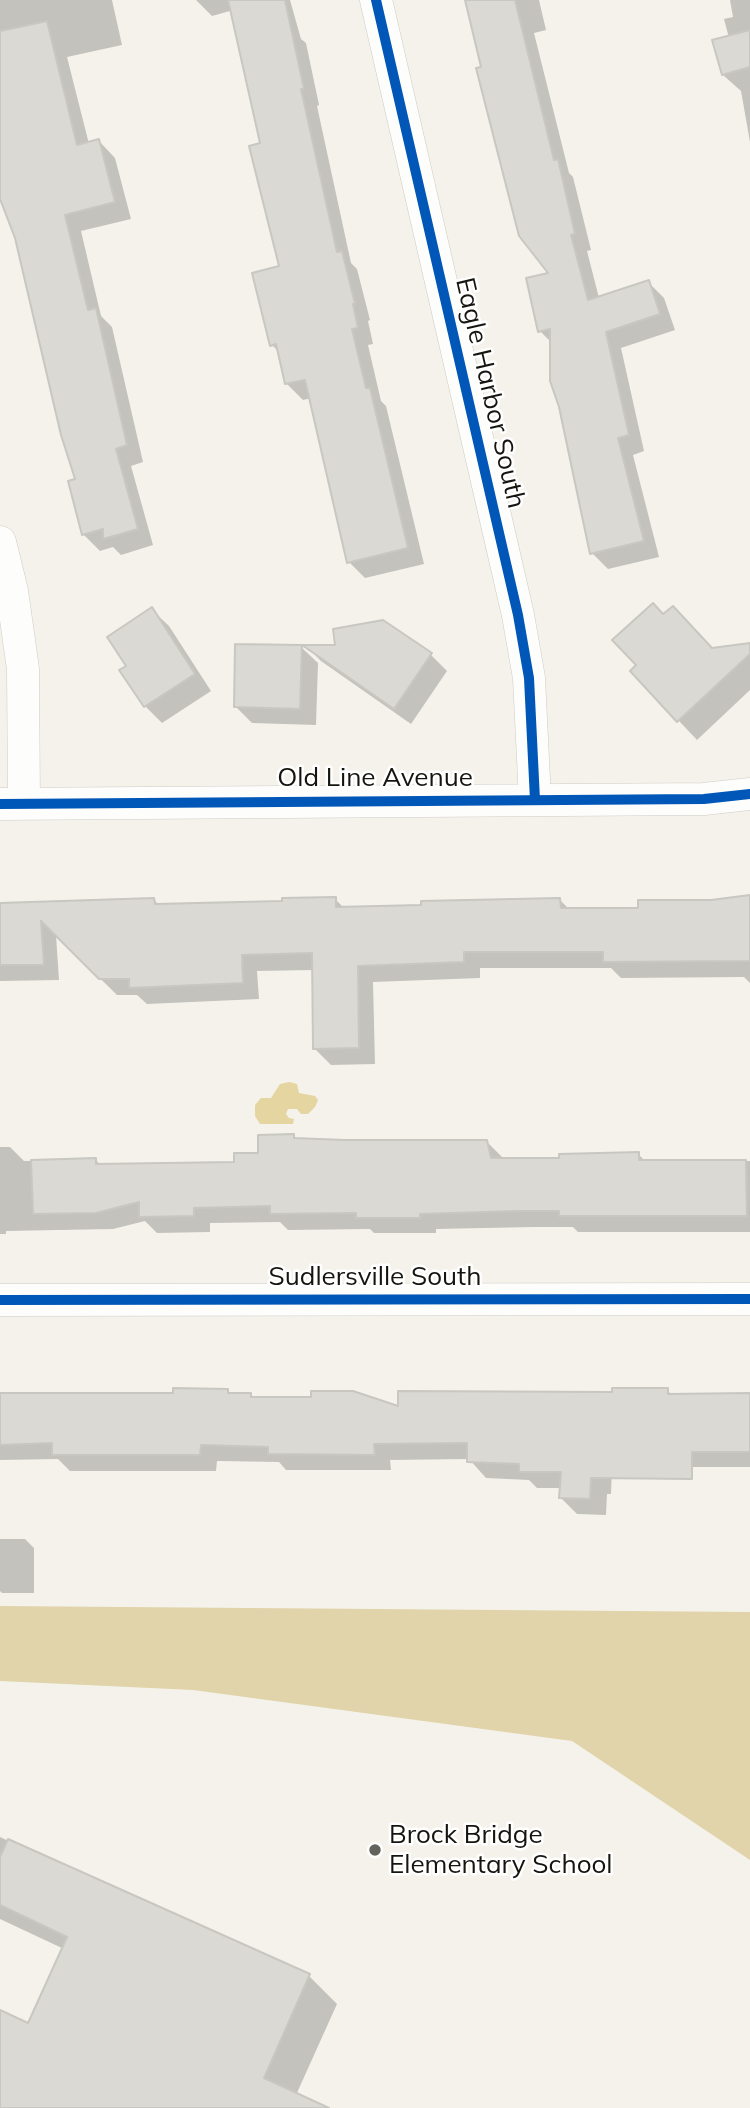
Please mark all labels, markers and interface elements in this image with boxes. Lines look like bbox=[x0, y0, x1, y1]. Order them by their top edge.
street label: Eagle Harbor South bbox=[448, 275, 532, 511]
street label: Old Line Avenue bbox=[277, 762, 473, 794]
street label: Sudlersville South bbox=[269, 1261, 481, 1293]
place label: Brock Bridge Elementary School bbox=[389, 1819, 613, 1881]
marker: Brock Bridge Elementary School bbox=[367, 1842, 383, 1858]

